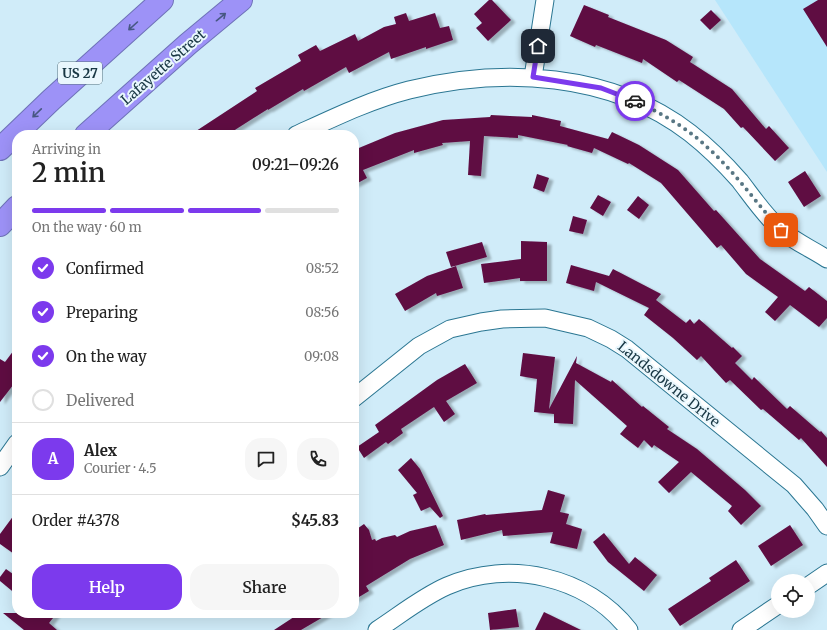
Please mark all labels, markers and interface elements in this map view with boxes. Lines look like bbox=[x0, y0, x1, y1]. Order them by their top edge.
one-way arrow bbox=[215, 12, 226, 21]
one-way arrow bbox=[128, 21, 138, 31]
street label: Lafayette Street bbox=[117, 25, 209, 109]
pin bbox=[521, 29, 555, 63]
icon: home bbox=[527, 35, 549, 57]
road number: US 27 bbox=[58, 62, 102, 84]
courier bbox=[615, 81, 655, 121]
icon: car bbox=[624, 90, 646, 112]
one-way arrow bbox=[32, 108, 42, 118]
text: Arriving in bbox=[32, 141, 101, 158]
text: 09:21–09:26 bbox=[252, 155, 339, 174]
text: 2 min bbox=[32, 156, 105, 189]
pin bbox=[764, 213, 798, 247]
text: On the way · 60 m bbox=[32, 219, 142, 236]
icon: bag bbox=[770, 219, 792, 241]
icon: check bbox=[32, 257, 54, 279]
text: Confirmed bbox=[66, 259, 144, 278]
text: 08:52 bbox=[306, 260, 339, 277]
icon: check bbox=[32, 301, 54, 323]
text: Preparing bbox=[66, 303, 138, 322]
text: 08:56 bbox=[305, 304, 339, 321]
street label: Landsdowne Drive bbox=[614, 337, 724, 431]
icon: check bbox=[32, 345, 54, 367]
text: On the way bbox=[66, 347, 147, 366]
text: 09:08 bbox=[304, 348, 339, 365]
text: Delivered bbox=[66, 391, 134, 410]
button: chat bbox=[245, 438, 287, 480]
button: phone bbox=[297, 438, 339, 480]
text: Alex bbox=[84, 441, 117, 460]
text: A bbox=[48, 449, 58, 468]
text: Courier · 4.5 bbox=[84, 460, 157, 477]
text: Order #4378 bbox=[32, 511, 120, 530]
text: $45.83 bbox=[291, 511, 339, 530]
button: Help bbox=[32, 564, 182, 610]
button: Share bbox=[190, 564, 339, 610]
map controls bbox=[771, 574, 815, 618]
button: locate bbox=[771, 574, 815, 618]

